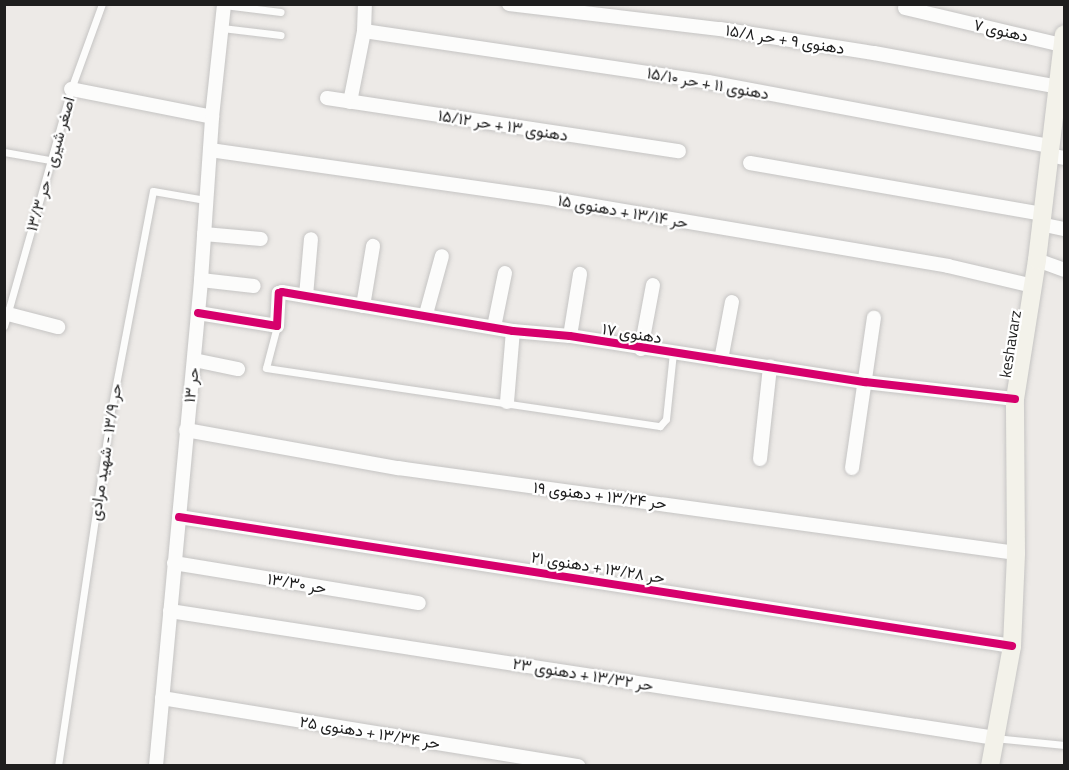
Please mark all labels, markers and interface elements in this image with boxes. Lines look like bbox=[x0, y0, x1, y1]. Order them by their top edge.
street label: دهنوی ۷ bbox=[972, 14, 1030, 46]
street label: دهنوی ۹ + حر ۱۵/۸ bbox=[724, 20, 846, 58]
street label: دهنوی ۱۱ + حر ۱۵/۱۰ bbox=[645, 63, 771, 103]
street label: اصغر شیری - حر ۱۳/۳ bbox=[22, 94, 78, 234]
street label: دهنوی ۱۳ + حر ۱۵/۱۲ bbox=[437, 105, 569, 145]
street label: حر ۱۳/۱۴ + دهنوی ۱۵ bbox=[556, 190, 690, 232]
street label: keshavarz bbox=[995, 309, 1025, 379]
street label: دهنوی ۱۷ bbox=[601, 319, 663, 347]
street label: حر ۱۳ bbox=[179, 366, 203, 404]
street label: حر ۱۳/۹ - شهید مرادی bbox=[85, 382, 125, 522]
street label: حر ۱۳/۲۴ + دهنوی ۱۹ bbox=[532, 477, 668, 513]
street label: حر ۱۳/۲۸ + دهنوی ۲۱ bbox=[530, 547, 666, 587]
street label: حر ۱۳/۳۰ bbox=[266, 569, 328, 597]
street label: حر ۱۳/۳۲ + دهنوی ۲۳ bbox=[511, 653, 655, 695]
street label: حر ۱۳/۳۴ + دهنوی ۲۵ bbox=[298, 711, 442, 753]

